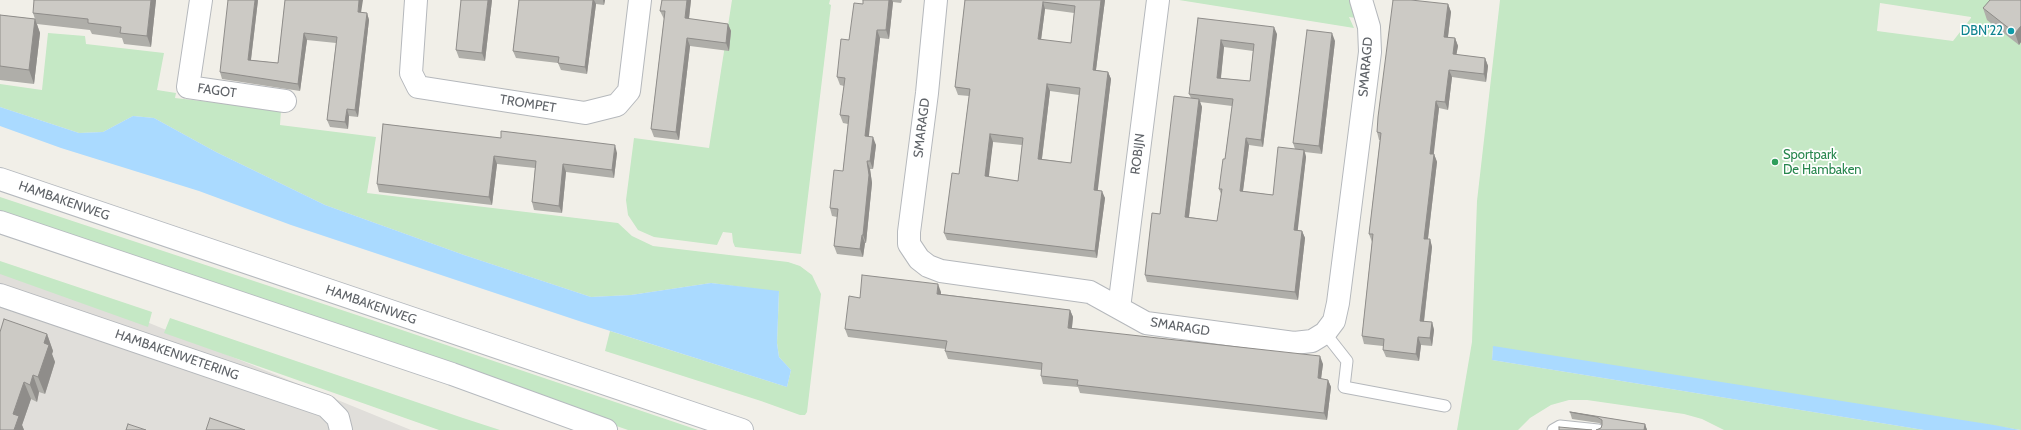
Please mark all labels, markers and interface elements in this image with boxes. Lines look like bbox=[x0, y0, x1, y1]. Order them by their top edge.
place label: DBN'22 bbox=[1961, 23, 2003, 39]
marker: DBN'22 bbox=[2006, 26, 2016, 36]
street label: SMARAGD bbox=[1356, 36, 1376, 98]
street label: FAGOT bbox=[196, 81, 238, 101]
street label: TROMPET bbox=[499, 92, 557, 116]
street label: SMARAGD bbox=[911, 97, 933, 159]
street label: ROBIJN bbox=[1128, 133, 1148, 175]
place label: Sportpark De Hambaken bbox=[1783, 147, 1862, 178]
marker: Sportpark De Hambaken bbox=[1770, 157, 1780, 167]
street label: HAMBAKENWEG bbox=[16, 178, 112, 224]
street label: HAMBAKENWEG bbox=[323, 282, 419, 328]
street label: SMARAGD bbox=[1149, 315, 1211, 339]
street label: HAMBAKENWETERING bbox=[113, 326, 241, 384]

